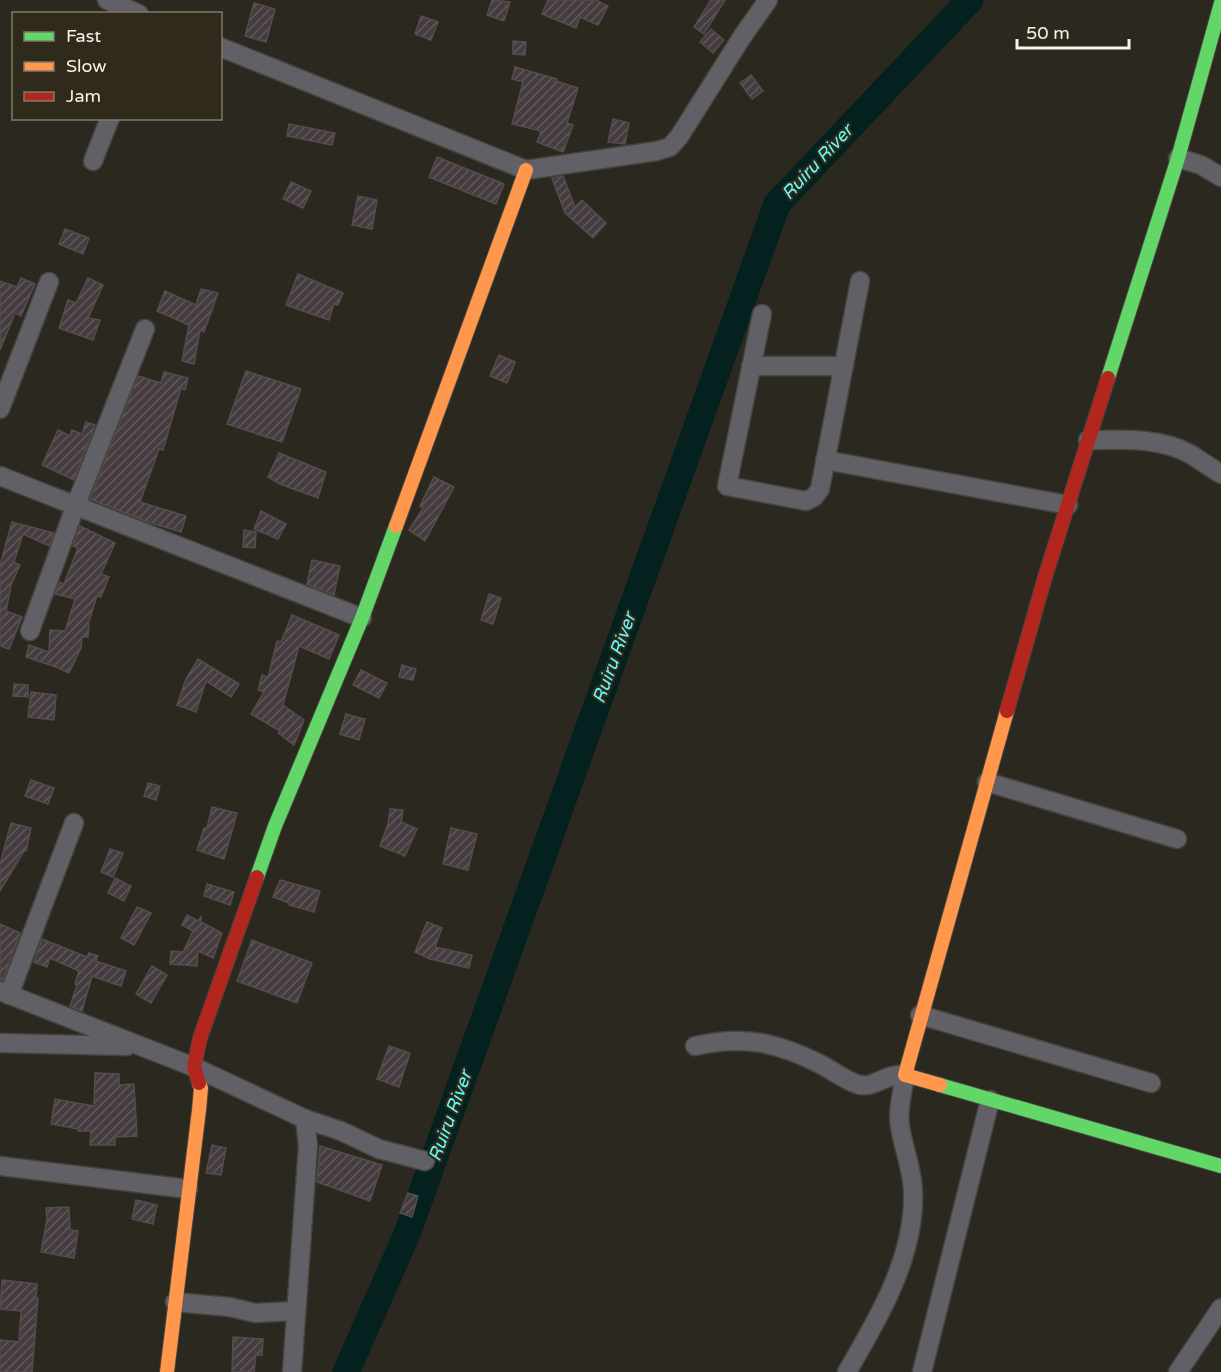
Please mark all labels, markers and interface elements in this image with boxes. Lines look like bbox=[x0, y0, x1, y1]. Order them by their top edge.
legend bbox=[12, 12, 222, 120]
scale bar bbox=[1017, 12, 1130, 50]
text: 50 m bbox=[1026, 22, 1070, 44]
text: Fast bbox=[66, 25, 101, 47]
text: Slow bbox=[66, 55, 107, 77]
text: Jam bbox=[66, 85, 101, 107]
water label: Ruiru River bbox=[777, 118, 859, 204]
water label: Ruiru River bbox=[587, 608, 641, 706]
water label: Ruiru River bbox=[423, 1066, 477, 1164]

